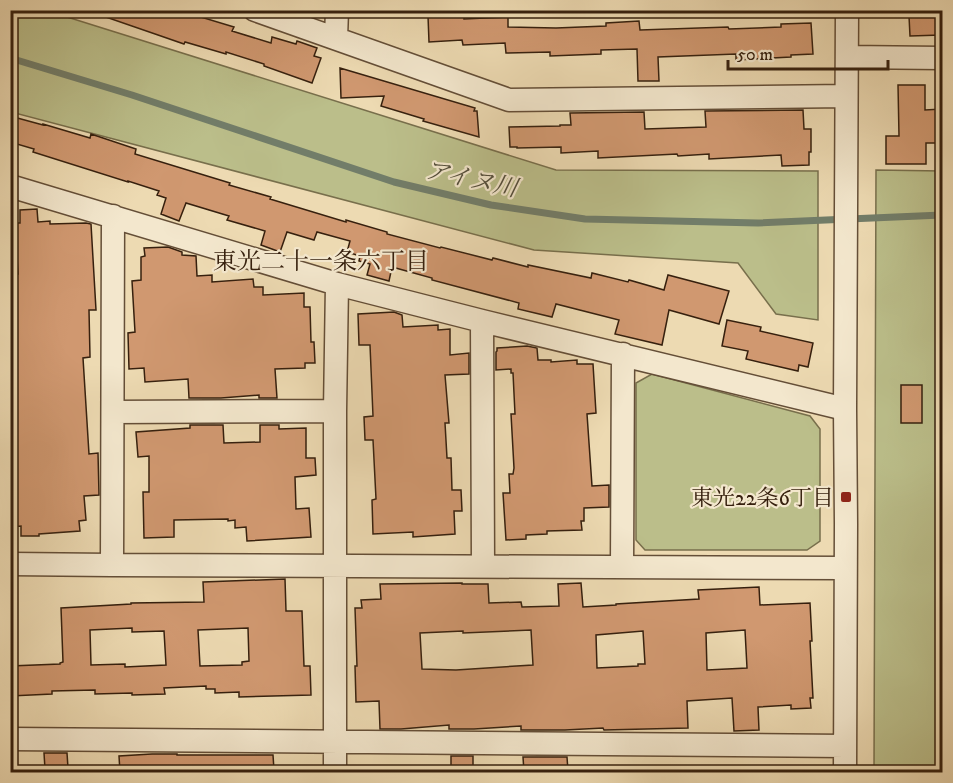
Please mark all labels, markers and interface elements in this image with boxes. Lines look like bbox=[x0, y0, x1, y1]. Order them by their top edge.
scale bar bbox=[728, 33, 888, 71]
text: 50 m bbox=[737, 44, 773, 66]
water label: アイヌ川 bbox=[422, 156, 523, 205]
district label: 東光二十一条六丁目 bbox=[213, 247, 429, 277]
place label: 東光22条6丁目 bbox=[691, 485, 834, 512]
marker: 東光22条6丁目 bbox=[839, 490, 853, 504]

